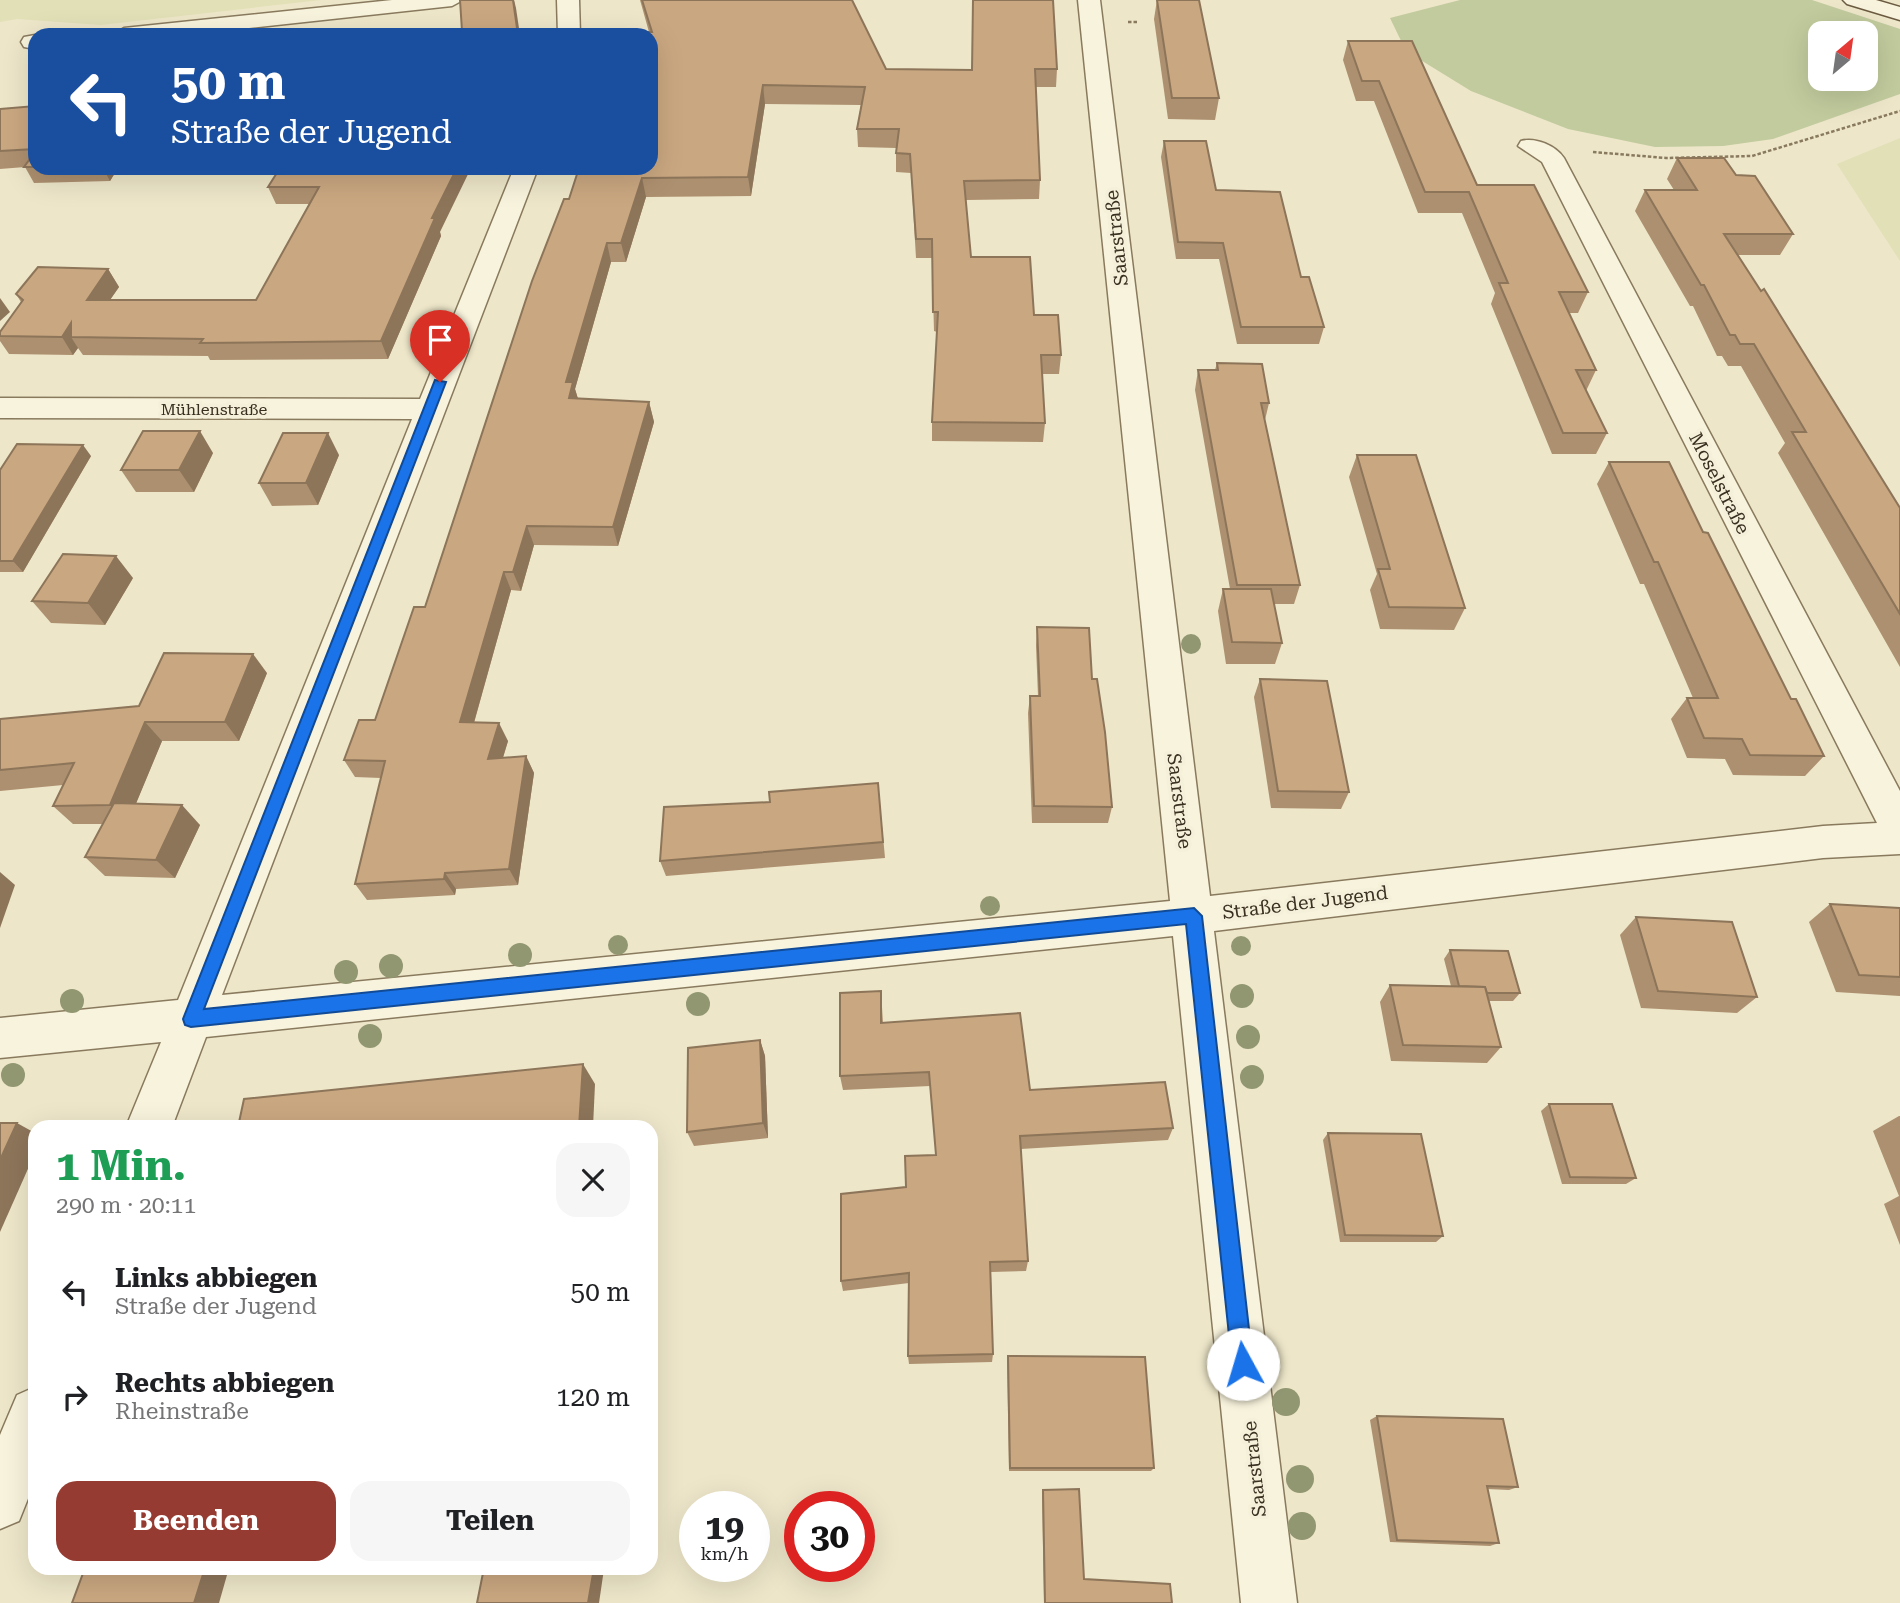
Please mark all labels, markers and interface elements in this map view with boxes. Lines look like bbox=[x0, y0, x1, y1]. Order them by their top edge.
north arrow bbox=[1808, 21, 1878, 91]
map controls bbox=[1808, 21, 1878, 91]
text: 50 m bbox=[171, 54, 286, 111]
icon: left bbox=[56, 56, 147, 147]
text: Straße der Jugend bbox=[171, 113, 452, 151]
street label: Saarstraße bbox=[1100, 189, 1133, 287]
pin bbox=[410, 310, 470, 382]
icon: arrive bbox=[421, 321, 459, 359]
street label: Mühlenstraße bbox=[161, 400, 268, 419]
street label: Moselstraße bbox=[1684, 429, 1755, 538]
street label: Saarstraße bbox=[1162, 752, 1197, 850]
street label: Straße der Jugend bbox=[1221, 881, 1389, 924]
text: 1 Min. bbox=[56, 1141, 186, 1190]
button: close bbox=[556, 1143, 630, 1217]
text: 290 m · 20:11 bbox=[56, 1192, 196, 1219]
text: Links abbiegen bbox=[115, 1263, 318, 1293]
icon: left bbox=[56, 1273, 94, 1311]
text: 50 m bbox=[571, 1277, 630, 1307]
text: Straße der Jugend bbox=[115, 1293, 317, 1320]
position arrow bbox=[1206, 1327, 1280, 1401]
text: Rechts abbiegen bbox=[115, 1368, 334, 1398]
icon: right bbox=[56, 1378, 94, 1416]
text: 120 m bbox=[556, 1382, 630, 1412]
text: Rheinstraße bbox=[115, 1398, 249, 1425]
street label: Saarstraße bbox=[1238, 1420, 1271, 1518]
button: Beenden bbox=[56, 1481, 336, 1561]
button: Teilen bbox=[350, 1481, 630, 1561]
speed limit sign: 30 bbox=[784, 1491, 875, 1582]
text: 19 bbox=[705, 1507, 744, 1548]
text: km/h bbox=[700, 1543, 749, 1564]

